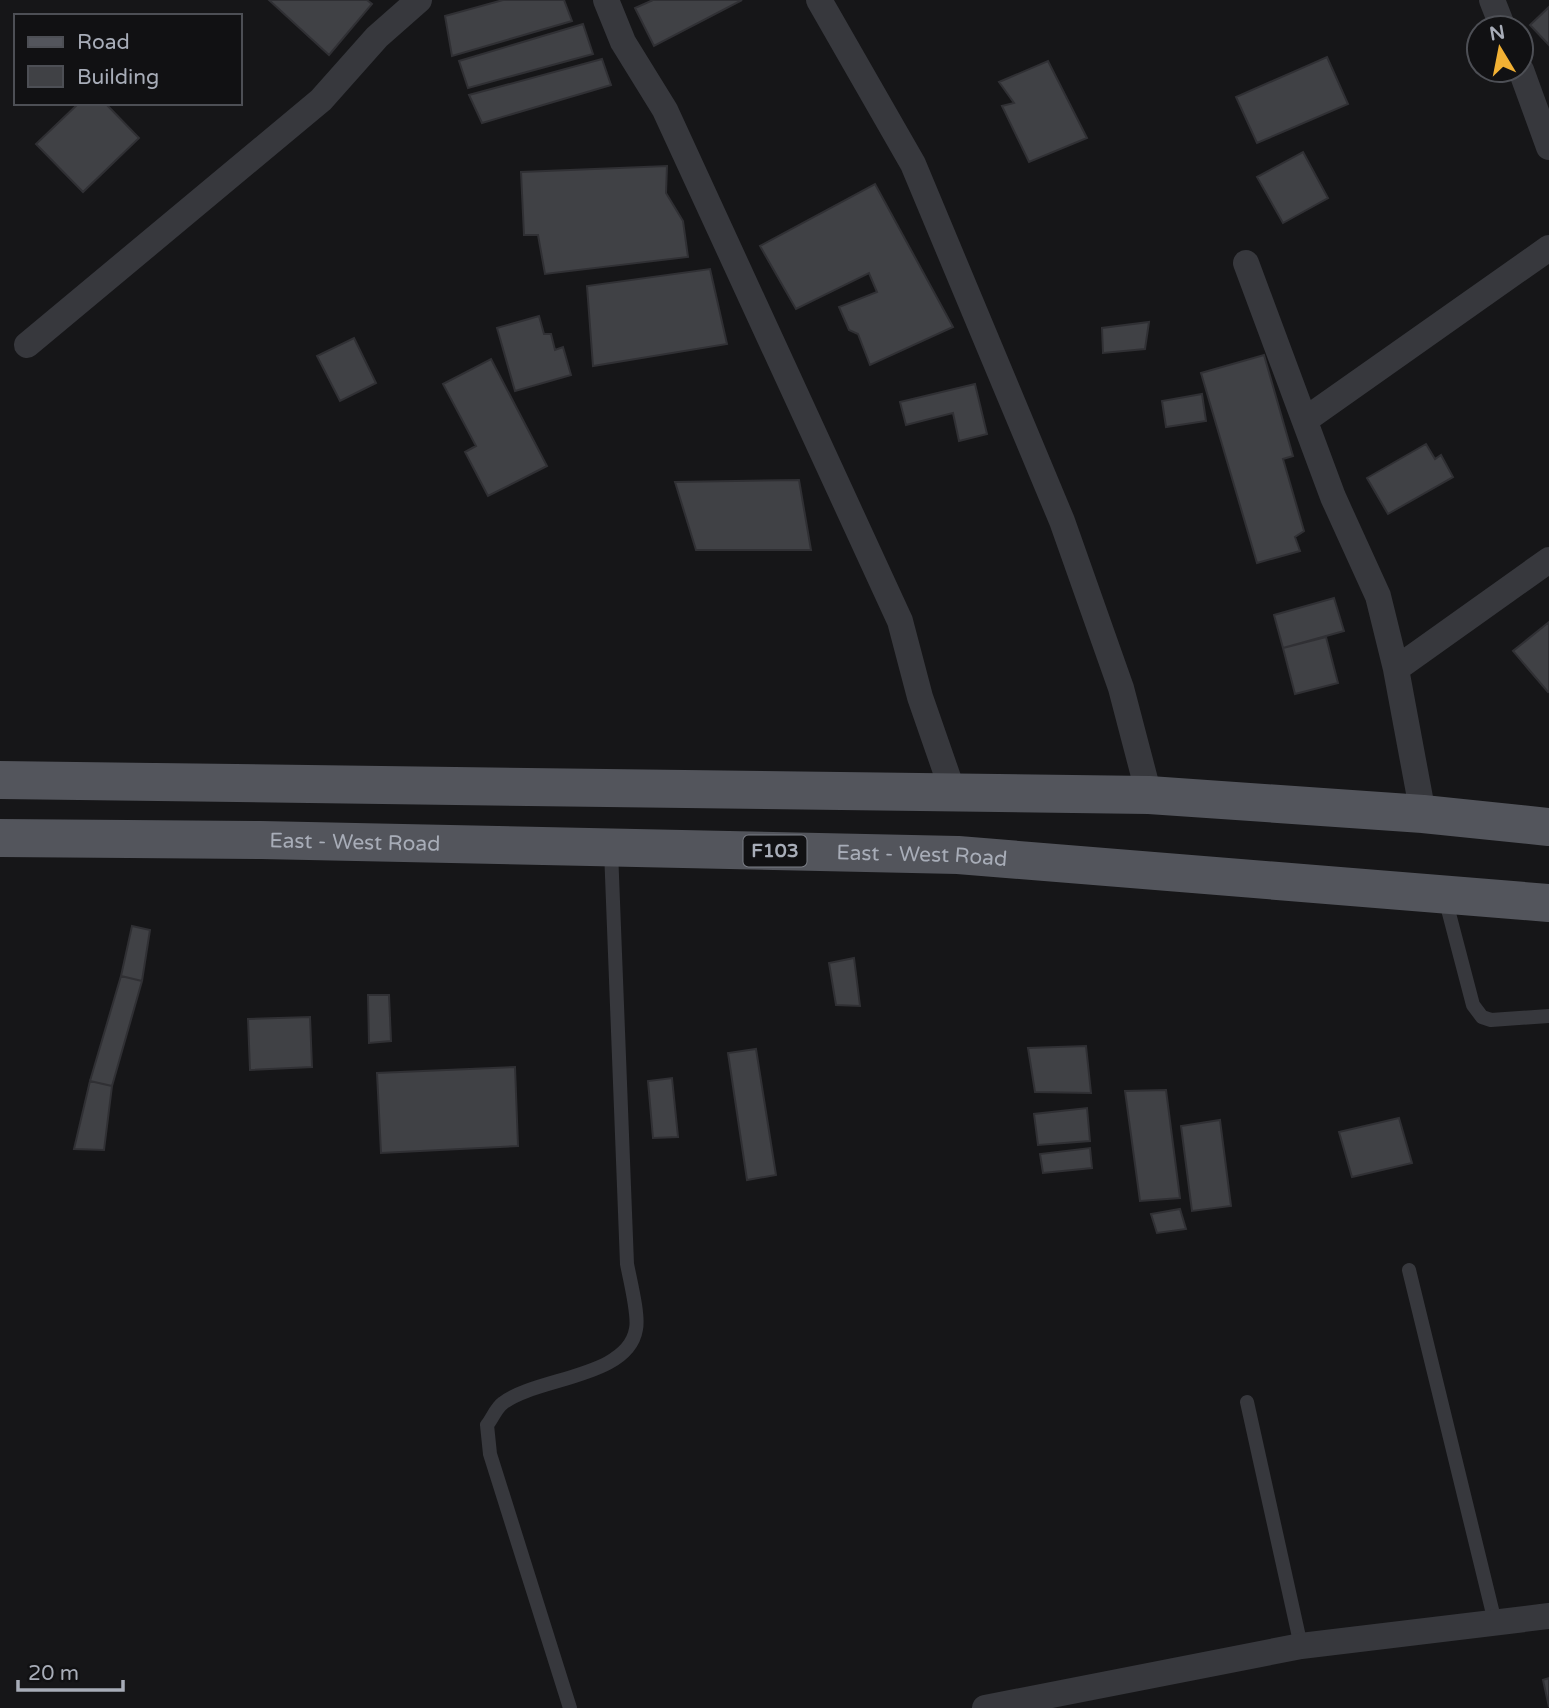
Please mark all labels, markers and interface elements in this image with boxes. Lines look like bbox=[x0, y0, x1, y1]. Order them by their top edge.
legend bbox=[14, 14, 242, 105]
north arrow bbox=[1465, 14, 1535, 84]
text: N bbox=[1488, 21, 1507, 45]
text: Road bbox=[77, 30, 130, 55]
text: Building bbox=[77, 65, 159, 90]
street label: East - West Road bbox=[269, 828, 441, 856]
road number: F103 bbox=[744, 836, 806, 866]
street label: East - West Road bbox=[836, 840, 1008, 871]
scale bar bbox=[18, 1648, 122, 1692]
text: 20 m bbox=[28, 1661, 79, 1686]

